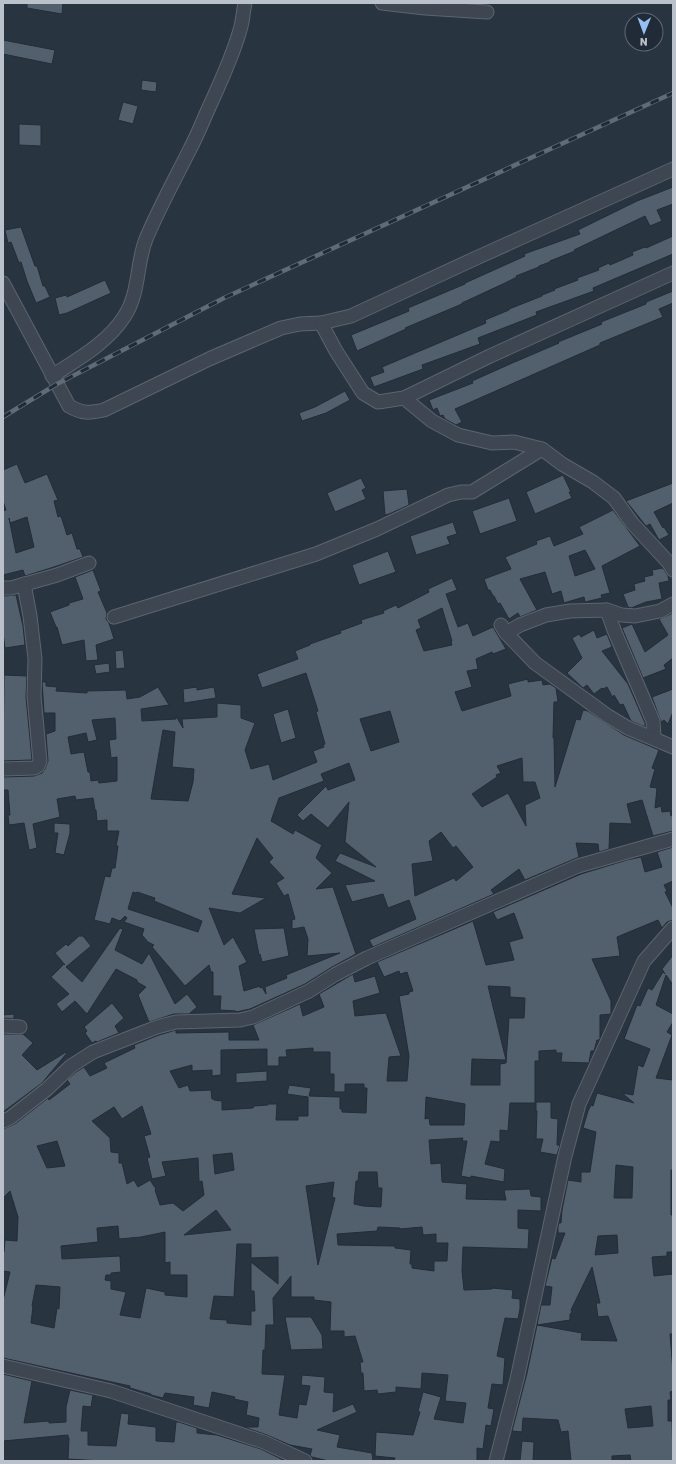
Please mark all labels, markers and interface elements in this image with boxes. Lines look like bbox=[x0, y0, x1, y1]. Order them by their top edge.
north arrow bbox=[624, 12, 664, 52]
text: N bbox=[640, 35, 648, 48]

